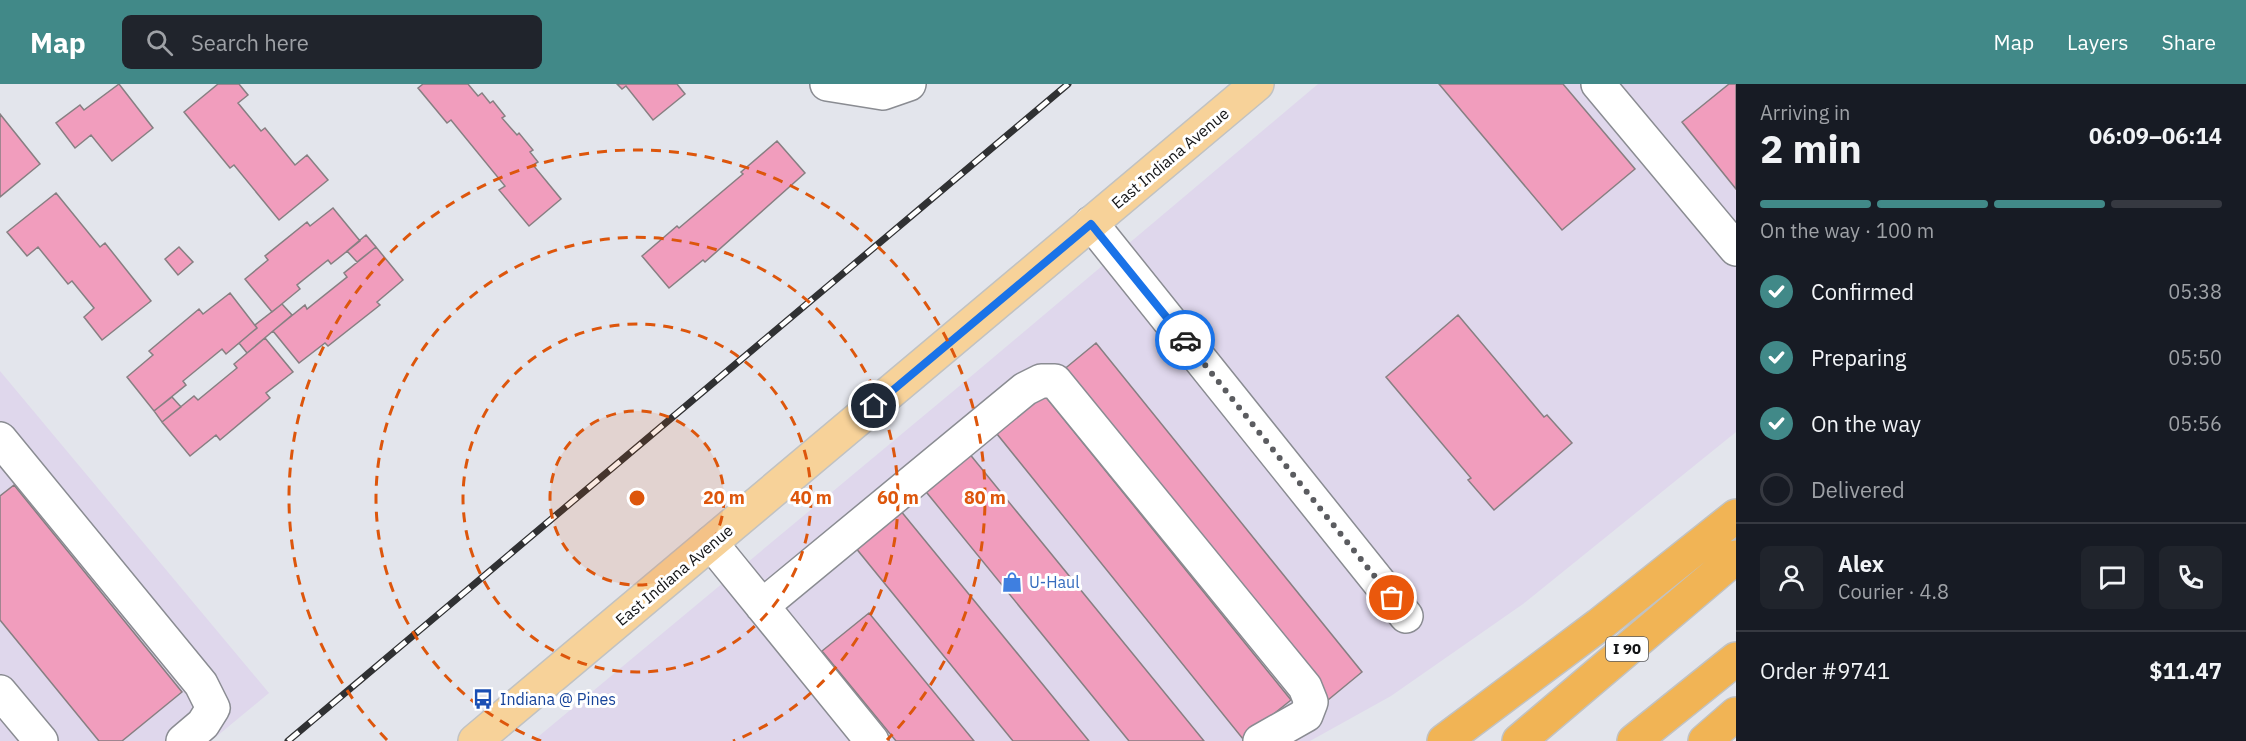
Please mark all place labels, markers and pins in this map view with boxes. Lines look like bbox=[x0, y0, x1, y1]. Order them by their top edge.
pin bbox=[848, 380, 899, 431]
centre of rings bbox=[627, 488, 647, 508]
shop icon: U-Haul bbox=[1000, 570, 1024, 594]
place label: U-Haul bbox=[1029, 572, 1080, 592]
pin bbox=[1366, 572, 1417, 623]
bus stop icon: Indiana @ Pines bbox=[471, 687, 495, 711]
place label: Indiana @ Pines bbox=[500, 689, 616, 709]

